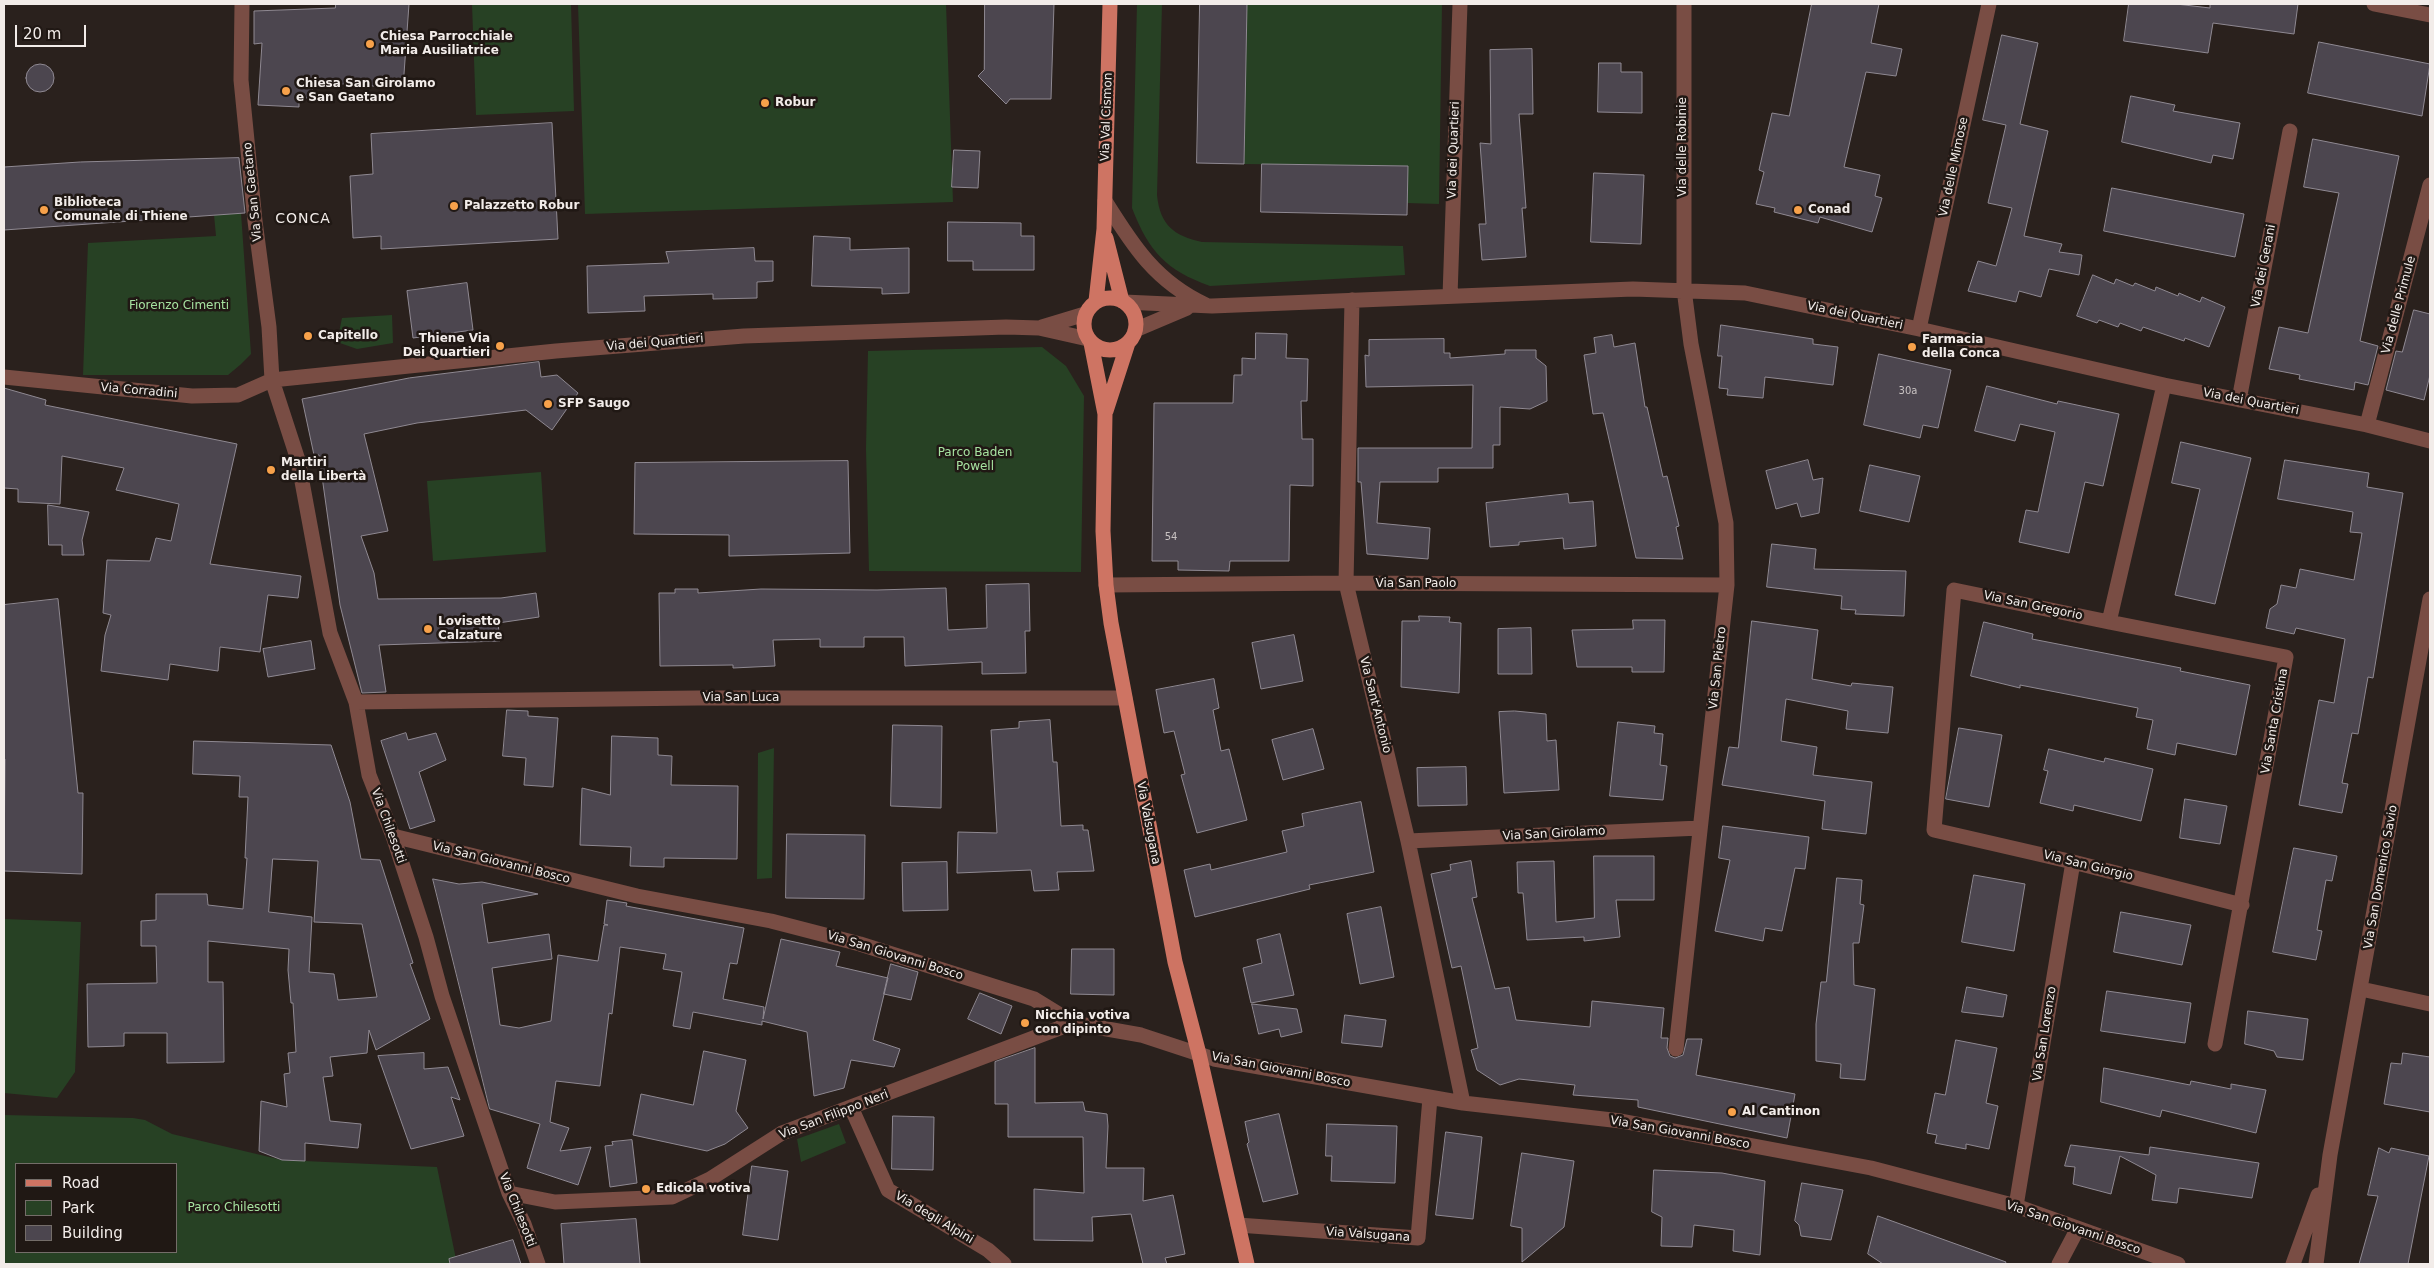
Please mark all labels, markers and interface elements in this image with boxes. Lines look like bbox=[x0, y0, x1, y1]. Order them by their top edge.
scale bar bbox=[18, 15, 89, 47]
text: 20 m bbox=[23, 25, 61, 43]
place label: Chiesa Parrocchiale Maria Ausiliatrice bbox=[380, 30, 513, 58]
marker: Chiesa Parrocchiale Maria Ausiliatrice bbox=[364, 38, 376, 50]
street label: Via Val Cismon bbox=[1098, 72, 1116, 162]
place label: Chiesa San Girolamo e San Gaetano bbox=[296, 77, 436, 105]
marker: Chiesa San Girolamo e San Gaetano bbox=[280, 85, 292, 97]
place label: Robur bbox=[775, 96, 816, 110]
marker: Robur bbox=[759, 97, 771, 109]
street label: Via delle Robinie bbox=[1676, 97, 1690, 197]
street label: Via dei Quartieri bbox=[1445, 101, 1463, 199]
street label: Via delle Mimose bbox=[1936, 116, 1972, 218]
street label: Via San Gaetano bbox=[241, 142, 265, 242]
place label: Biblioteca Comunale di Thiene bbox=[54, 196, 188, 224]
place label: Palazzetto Robur bbox=[464, 199, 579, 213]
marker: Palazzetto Robur bbox=[448, 200, 460, 212]
place label: Conad bbox=[1808, 203, 1850, 217]
marker: Biblioteca Comunale di Thiene bbox=[38, 204, 50, 216]
marker: Conad bbox=[1792, 204, 1804, 216]
district label: CONCA bbox=[275, 211, 331, 227]
street label: Via dei Gerani bbox=[2249, 223, 2279, 309]
street label: Via delle Primule bbox=[2379, 255, 2419, 355]
park label: Fiorenzo Cimenti bbox=[129, 299, 229, 313]
street label: Via dei Quartieri bbox=[1806, 299, 1904, 333]
place label: Capitello bbox=[318, 329, 378, 343]
marker: Capitello bbox=[302, 330, 314, 342]
place label: Thiene Via Dei Quartieri bbox=[403, 332, 490, 360]
street label: Via dei Quartieri bbox=[606, 332, 704, 354]
place label: Farmacia della Conca bbox=[1922, 333, 2000, 361]
marker: Thiene Via Dei Quartieri bbox=[494, 340, 506, 352]
marker: Farmacia della Conca bbox=[1906, 341, 1918, 353]
street label: Via Corradini bbox=[100, 380, 178, 402]
house number: 30a bbox=[1899, 385, 1917, 397]
street label: Via dei Quartieri bbox=[2202, 386, 2300, 418]
place label: SFP Saugo bbox=[558, 397, 630, 411]
marker: SFP Saugo bbox=[542, 398, 554, 410]
park label: Parco Baden Powell bbox=[938, 446, 1012, 474]
place label: Martiri della Libertà bbox=[281, 456, 366, 484]
marker: Martiri della Libertà bbox=[265, 464, 277, 476]
house number: 54 bbox=[1165, 531, 1177, 543]
street label: Via San Paolo bbox=[1376, 577, 1456, 591]
street label: Via San Gregorio bbox=[1982, 588, 2084, 624]
place label: Lovisetto Calzature bbox=[438, 615, 502, 643]
marker: Lovisetto Calzature bbox=[422, 623, 434, 635]
street label: Via San Pietro bbox=[1706, 626, 1730, 710]
street label: Via Sant'Antonio bbox=[1356, 655, 1394, 755]
street label: Via Santa Cristina bbox=[2259, 667, 2291, 775]
street label: Via San Luca bbox=[703, 691, 779, 705]
street label: Via Valsugana bbox=[1133, 780, 1163, 866]
street label: Via Chilesotti bbox=[368, 787, 408, 865]
street label: Via San Domenico Savio bbox=[2361, 804, 2401, 950]
street label: Via San Girolamo bbox=[1502, 824, 1606, 844]
street label: Via San Giovanni Bosco bbox=[431, 839, 571, 887]
street label: Via San Giorgio bbox=[2042, 848, 2134, 884]
street label: Via San Giovanni Bosco bbox=[825, 928, 965, 984]
street label: Via San Lorenzo bbox=[2030, 985, 2060, 1083]
place label: Nicchia votiva con dipinto bbox=[1035, 1009, 1130, 1037]
marker: Nicchia votiva con dipinto bbox=[1019, 1017, 1031, 1029]
street label: Via San Giovanni Bosco bbox=[1210, 1049, 1352, 1091]
street label: Via San Filippo Neri bbox=[777, 1088, 891, 1142]
place label: Al Cantinon bbox=[1742, 1105, 1820, 1119]
marker: Al Cantinon bbox=[1726, 1106, 1738, 1118]
street label: Via San Giovanni Bosco bbox=[1609, 1114, 1751, 1152]
legend bbox=[15, 1163, 178, 1253]
street label: Via Chilesotti bbox=[496, 1171, 538, 1249]
text: Road bbox=[62, 1174, 100, 1192]
place label: Edicola votiva bbox=[656, 1182, 750, 1196]
marker: Edicola votiva bbox=[640, 1183, 652, 1195]
street label: Via degli Alpini bbox=[892, 1189, 976, 1247]
street label: Via San Giovanni Bosco bbox=[2004, 1198, 2142, 1258]
text: Park bbox=[62, 1199, 94, 1217]
park label: Parco Chilesotti bbox=[188, 1201, 280, 1215]
text: Building bbox=[62, 1224, 123, 1242]
street label: Via Valsugana bbox=[1326, 1225, 1410, 1245]

